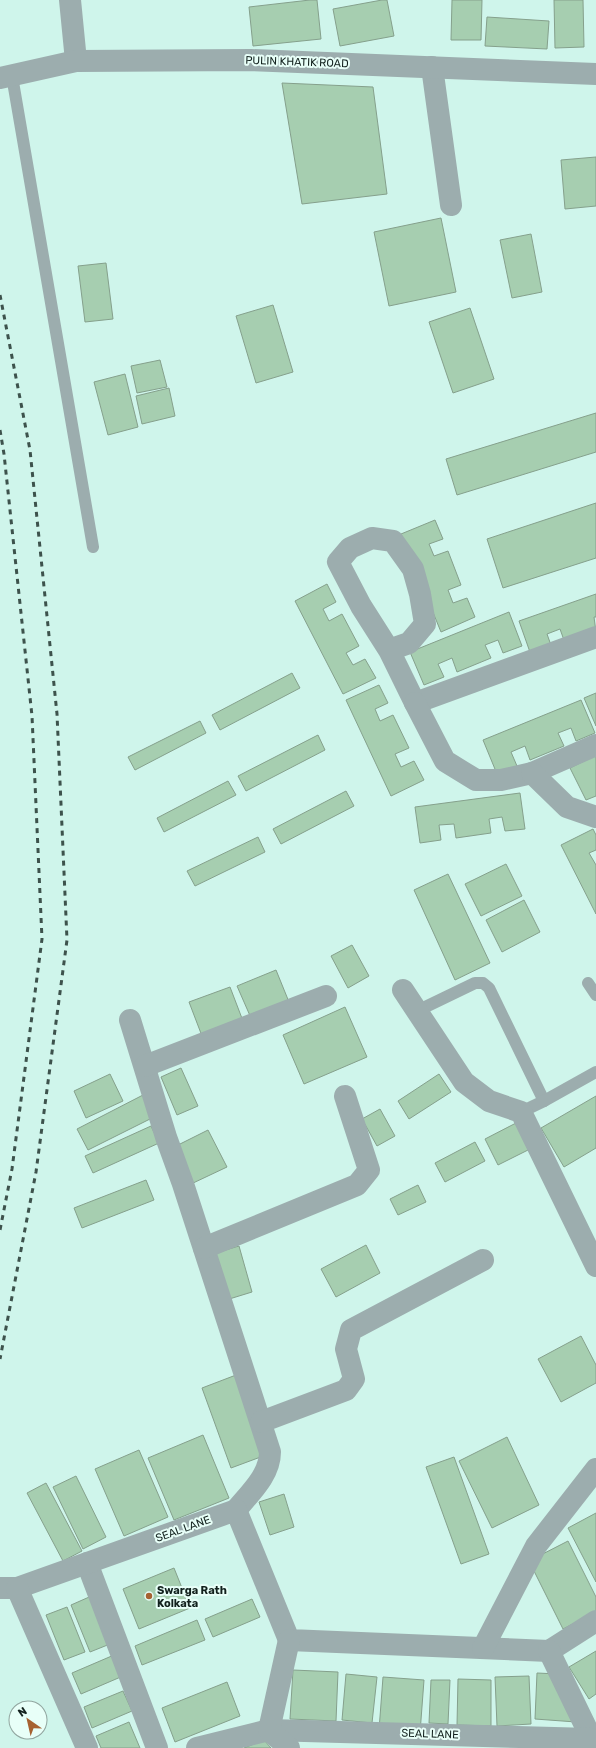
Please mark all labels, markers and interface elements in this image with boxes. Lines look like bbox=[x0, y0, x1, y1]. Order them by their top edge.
street label: PULIN KHATIK ROAD bbox=[245, 54, 349, 70]
street label: SEAL LANE bbox=[154, 1513, 212, 1545]
place label: Swarga Rath Kolkata bbox=[157, 1584, 227, 1610]
marker: Swarga Rath Kolkata bbox=[144, 1591, 154, 1601]
north arrow bbox=[8, 1700, 48, 1740]
text: N bbox=[16, 1704, 30, 1720]
street label: SEAL LANE bbox=[401, 1727, 459, 1742]

